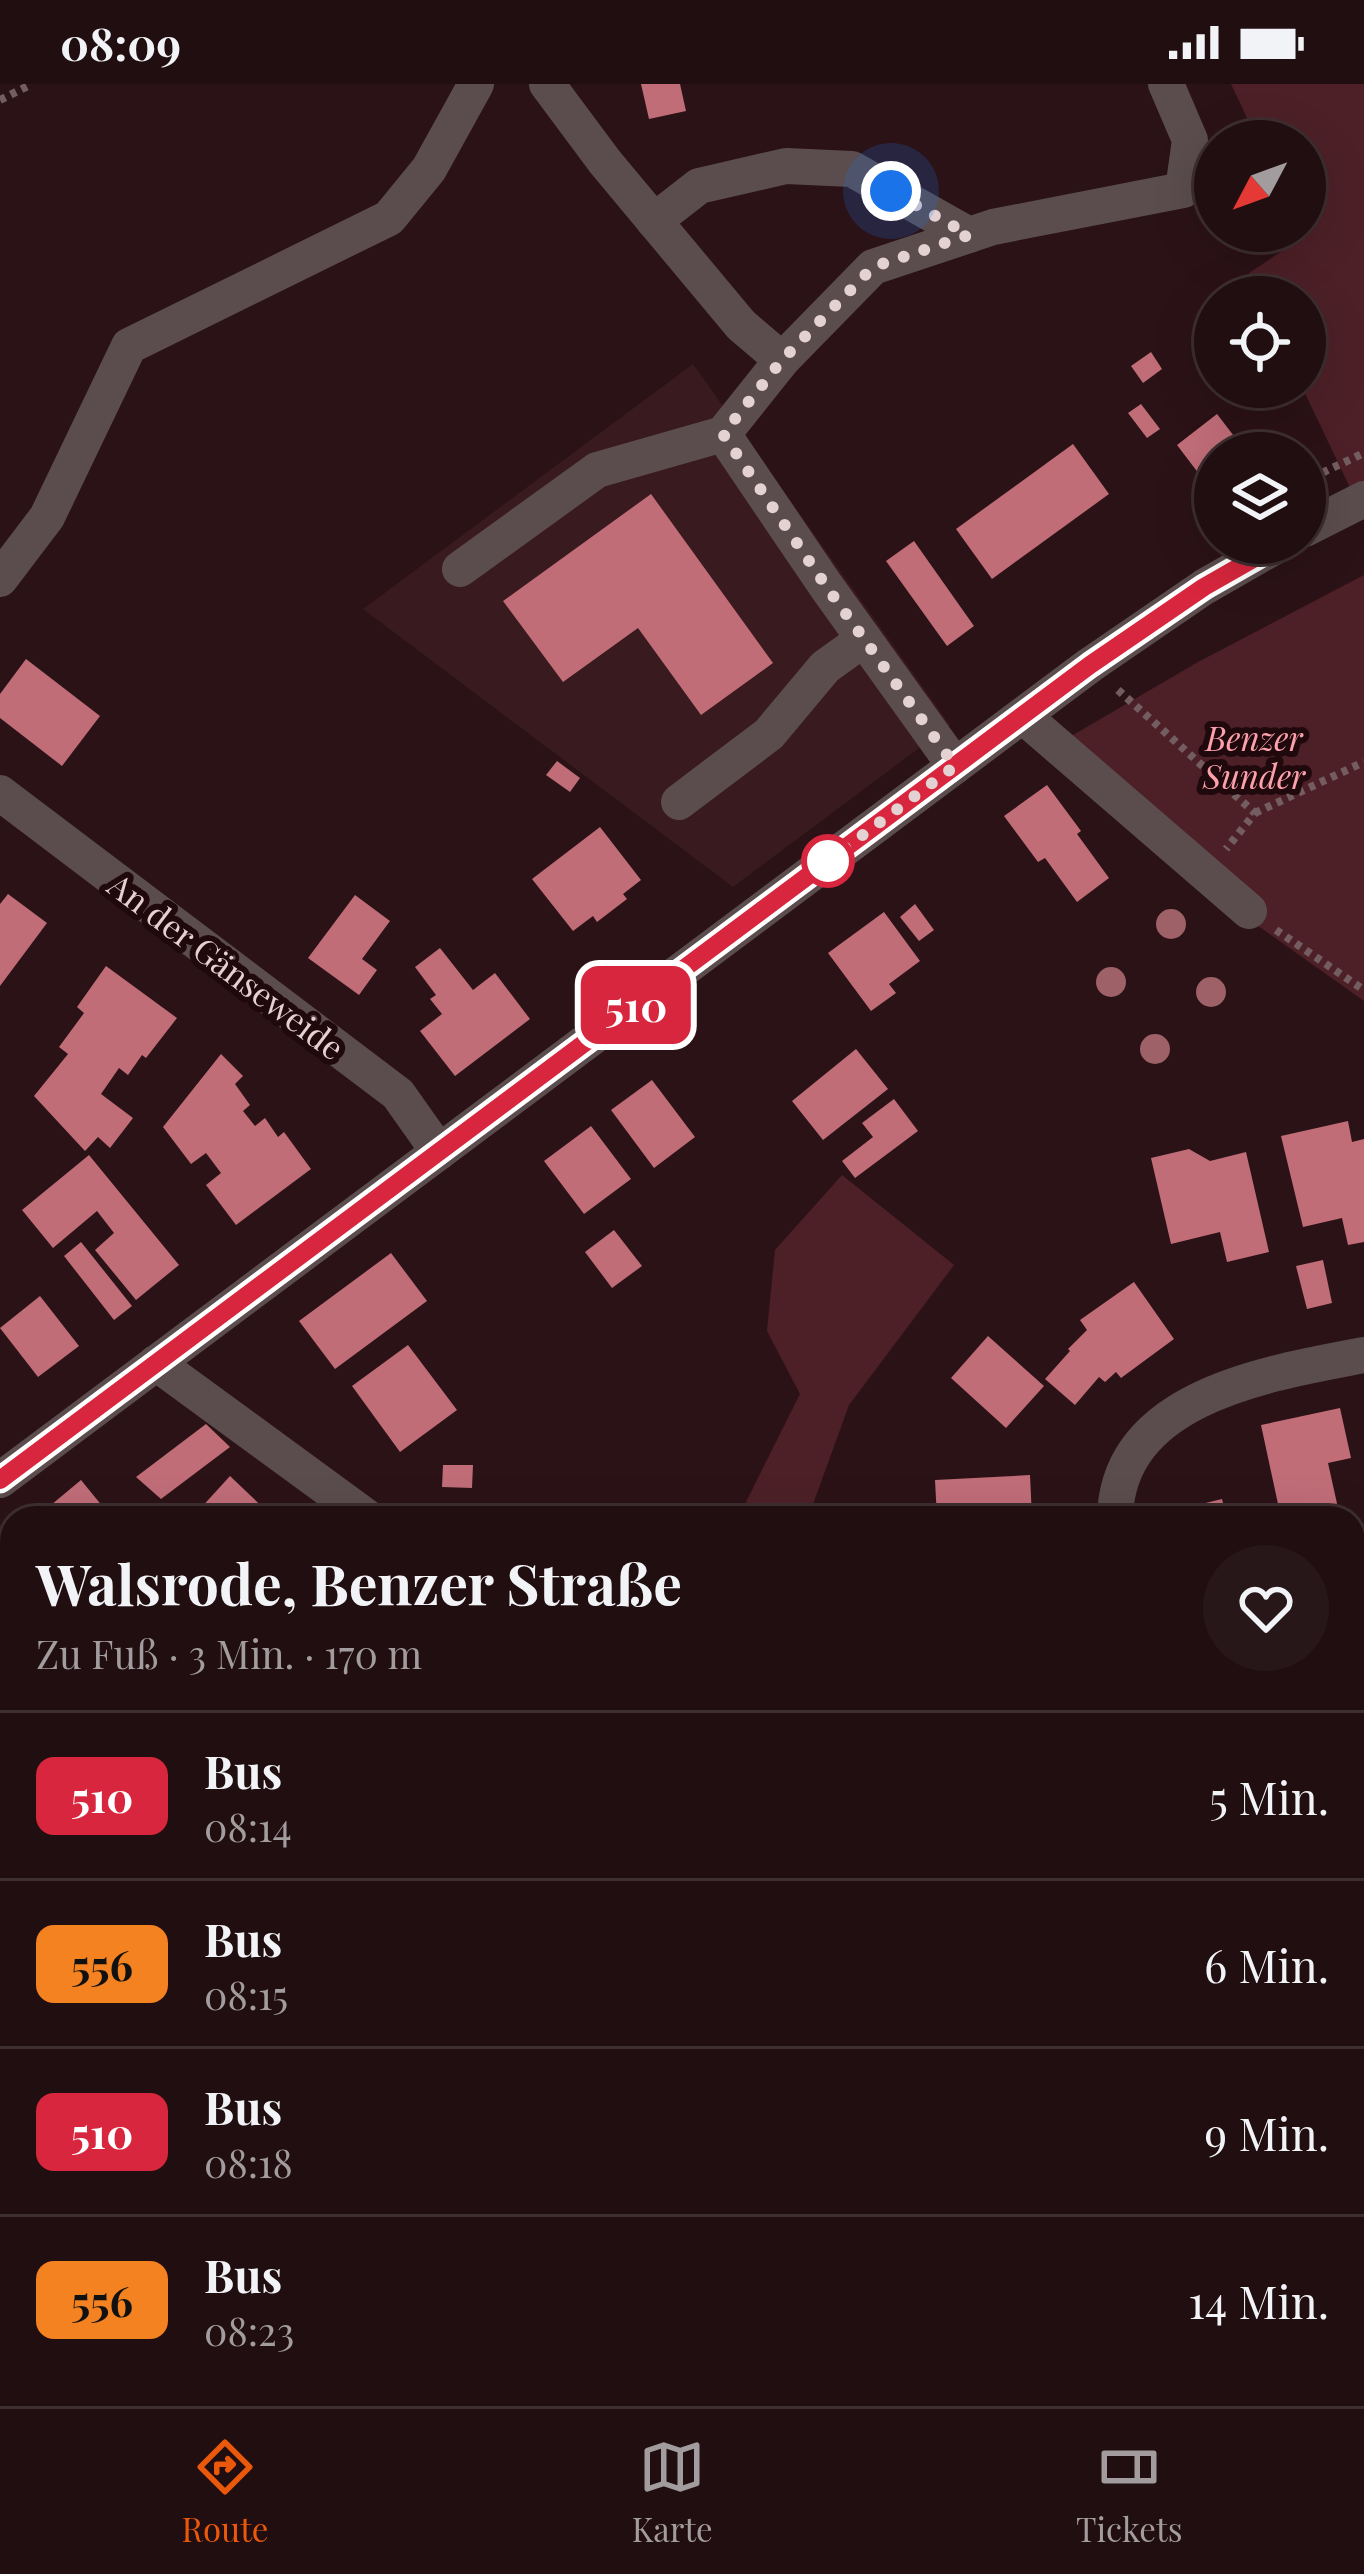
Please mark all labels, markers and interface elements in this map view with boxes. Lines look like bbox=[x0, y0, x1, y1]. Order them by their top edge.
text: 08:09 bbox=[60, 12, 181, 72]
north arrow bbox=[1194, 120, 1326, 252]
map controls bbox=[1194, 120, 1326, 564]
your location bbox=[861, 161, 921, 221]
button: locate bbox=[1194, 276, 1326, 408]
button: layers bbox=[1194, 432, 1326, 564]
park label: Benzer Sunder bbox=[1202, 715, 1306, 797]
unlabelled marker bbox=[803, 836, 853, 886]
street label: An der Gänseweide bbox=[99, 861, 354, 1068]
line badge: 510 bbox=[567, 966, 705, 1044]
text: 510 bbox=[605, 977, 667, 1033]
text: Walsrode, Benzer Straße bbox=[36, 1544, 682, 1620]
button: heart bbox=[1203, 1545, 1329, 1671]
text: Zu Fuß · 3 Min. · 170 m bbox=[36, 1627, 422, 1679]
text: Bus bbox=[204, 1740, 282, 1800]
text: 5 Min. bbox=[1209, 1766, 1329, 1826]
text: 510 bbox=[71, 1768, 133, 1824]
text: 08:14 bbox=[204, 1800, 292, 1852]
text: Bus bbox=[204, 1908, 282, 1968]
text: 6 Min. bbox=[1204, 1934, 1329, 1994]
text: 556 bbox=[71, 1936, 133, 1992]
text: 08:15 bbox=[204, 1968, 288, 2020]
text: Bus bbox=[204, 2076, 282, 2136]
text: 9 Min. bbox=[1204, 2102, 1329, 2162]
text: 510 bbox=[71, 2104, 133, 2160]
text: 08:18 bbox=[204, 2136, 293, 2188]
text: Bus bbox=[204, 2244, 282, 2304]
text: 14 Min. bbox=[1188, 2270, 1329, 2330]
text: 556 bbox=[71, 2272, 133, 2328]
text: 08:23 bbox=[204, 2304, 294, 2356]
tab: Route bbox=[182, 2434, 269, 2550]
tab: Karte bbox=[632, 2434, 713, 2550]
tab: Tickets bbox=[1076, 2434, 1182, 2550]

